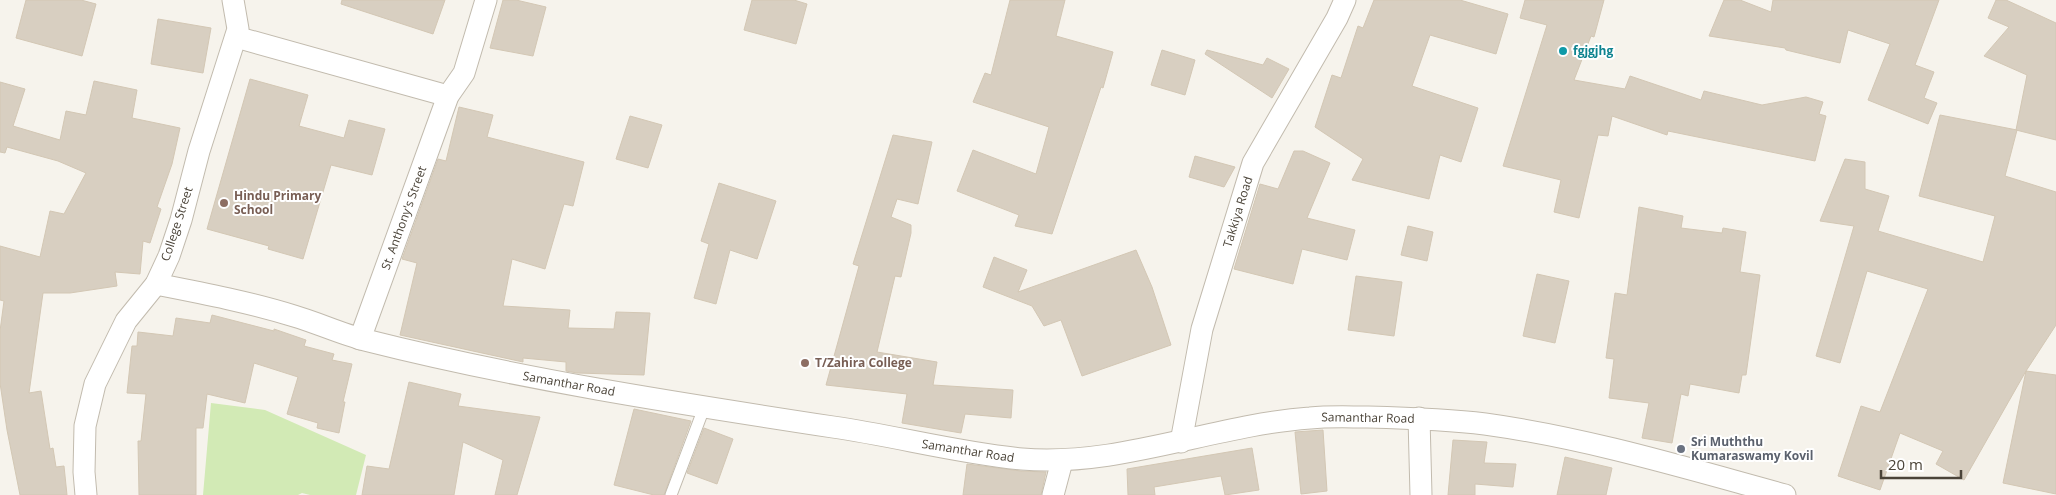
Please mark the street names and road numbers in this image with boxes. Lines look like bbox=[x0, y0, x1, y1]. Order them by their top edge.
street label: St. Anthony's Street bbox=[377, 164, 430, 272]
street label: Takkiya Road bbox=[1219, 174, 1256, 249]
street label: College Street bbox=[156, 184, 197, 263]
street label: Samanthar Road bbox=[522, 367, 617, 400]
street label: Samanthar Road bbox=[1321, 408, 1415, 427]
street label: Samanthar Road bbox=[921, 435, 1016, 466]

